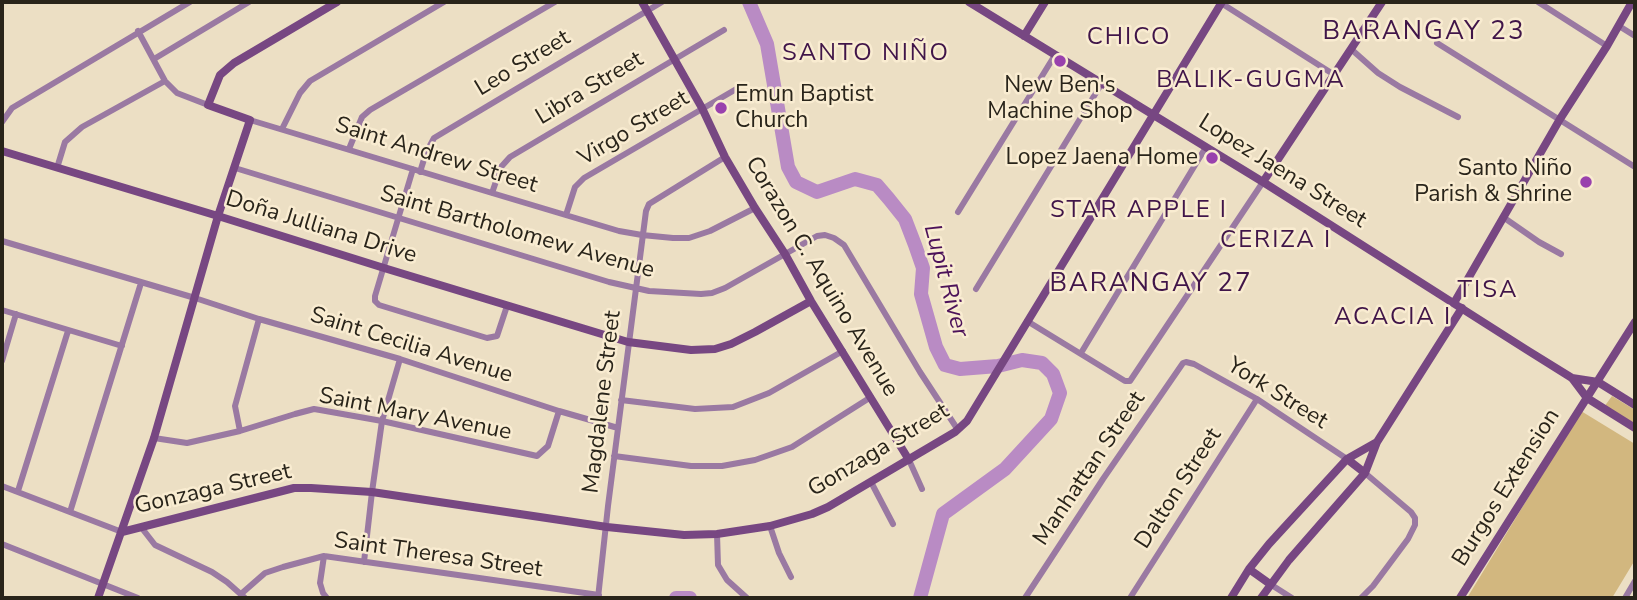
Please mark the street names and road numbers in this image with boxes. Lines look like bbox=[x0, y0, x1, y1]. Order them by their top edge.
street label: Leo Street bbox=[470, 25, 576, 103]
street label: Libra Street bbox=[531, 46, 649, 132]
street label: Virgo Street bbox=[574, 85, 694, 173]
street label: Lopez Jaena Street bbox=[1193, 109, 1371, 235]
street label: Saint Andrew Street bbox=[331, 112, 541, 200]
street label: Corazon C. Aquino Avenue bbox=[738, 152, 904, 402]
street label: Saint Bartholomew Avenue bbox=[377, 181, 657, 285]
street label: Doña Julliana Drive bbox=[222, 186, 420, 270]
street label: Saint Cecilia Avenue bbox=[307, 302, 515, 390]
street label: Magdalene Street bbox=[578, 309, 628, 495]
street label: York Street bbox=[1222, 352, 1332, 436]
street label: Saint Mary Avenue bbox=[316, 383, 514, 447]
street label: Manhattan Street bbox=[1028, 387, 1152, 551]
street label: Gonzaga Street bbox=[803, 398, 955, 504]
street label: Burgos Extension bbox=[1447, 404, 1567, 572]
street label: Dalton Street bbox=[1130, 423, 1228, 555]
street label: Gonzaga Street bbox=[132, 459, 294, 521]
street label: Saint Theresa Street bbox=[332, 528, 544, 584]

